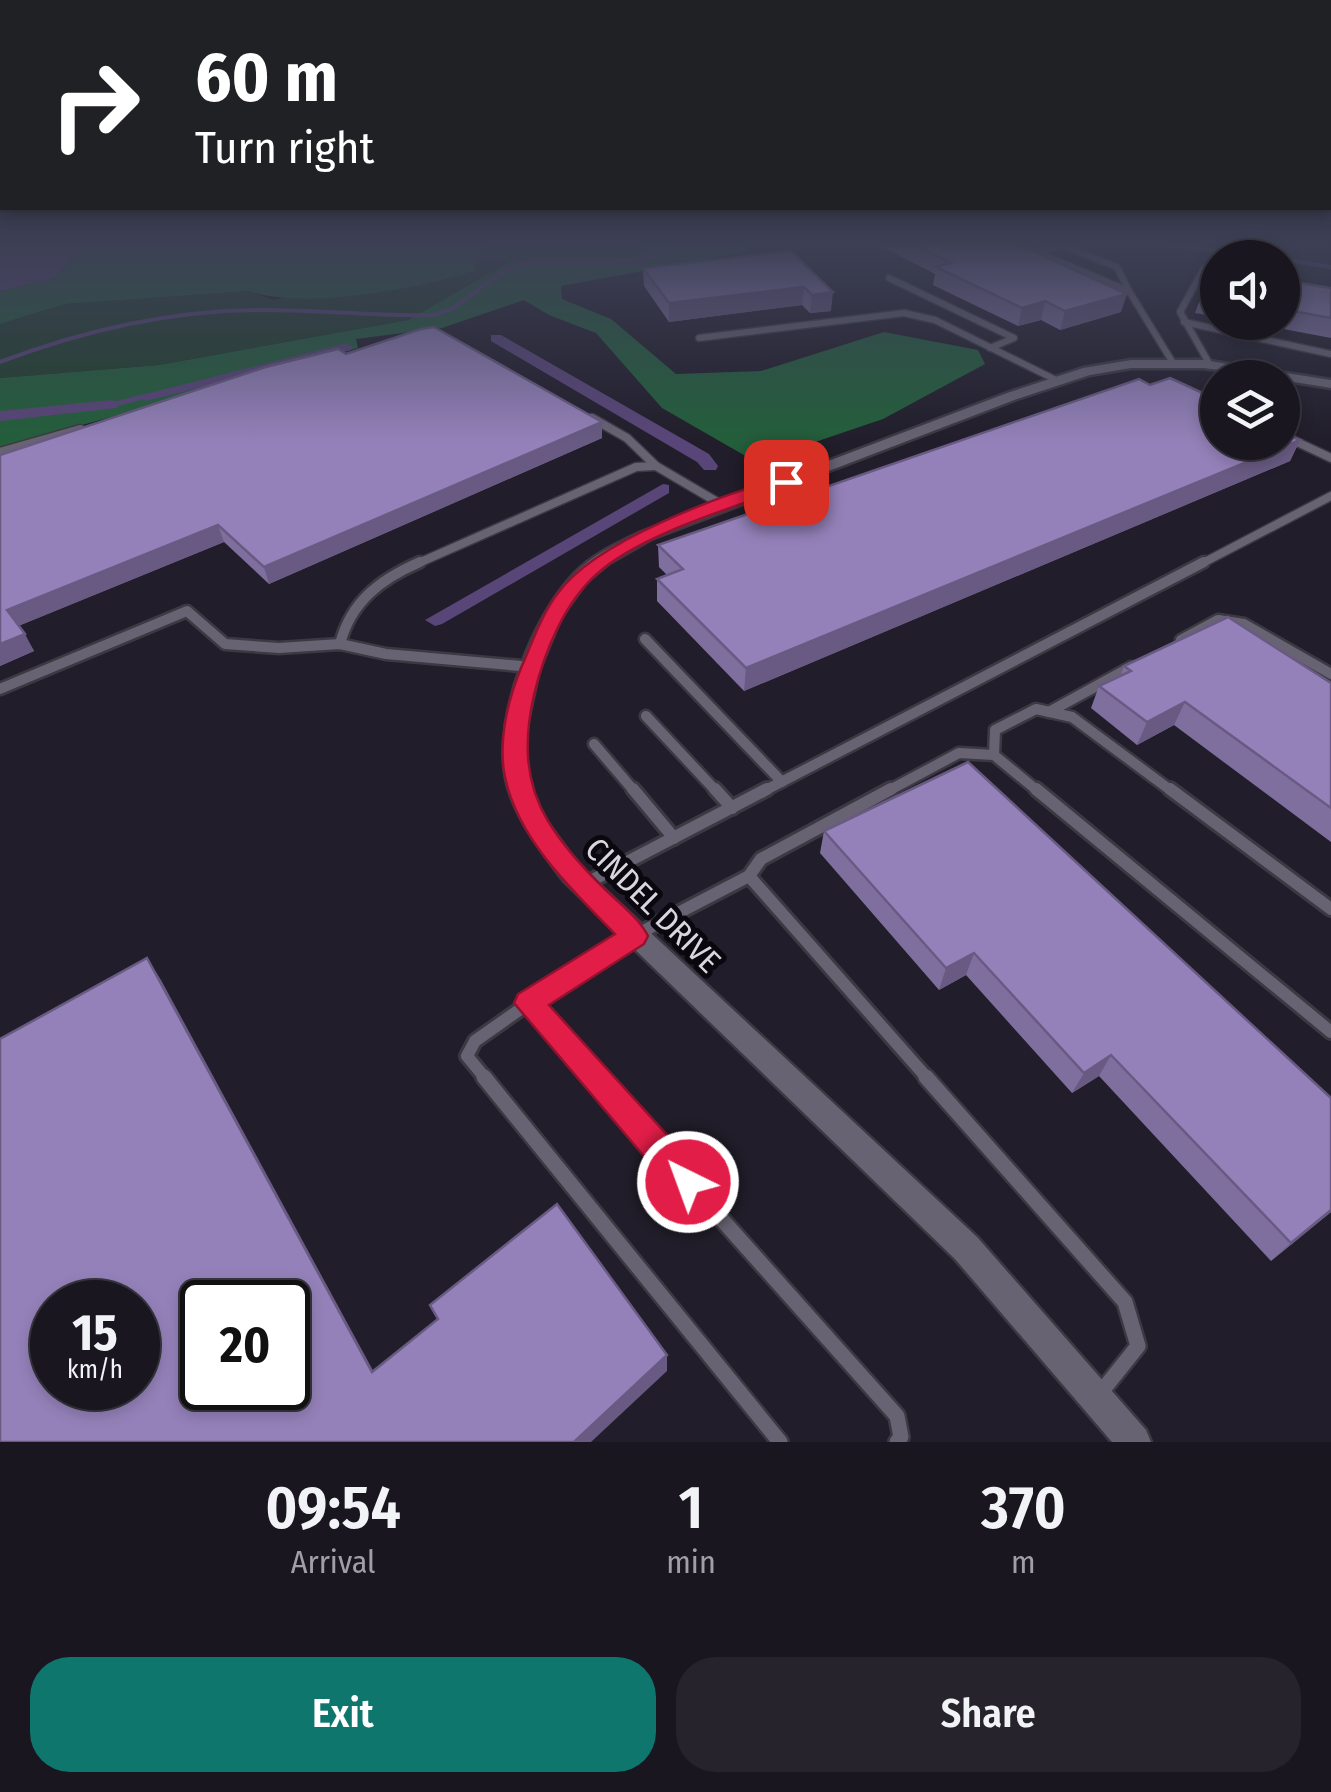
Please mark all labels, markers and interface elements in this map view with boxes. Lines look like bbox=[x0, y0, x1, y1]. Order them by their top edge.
text: 60 m bbox=[195, 36, 338, 120]
icon: right bbox=[30, 40, 160, 170]
text: Turn right bbox=[195, 121, 374, 175]
map controls bbox=[1200, 240, 1300, 460]
button: sound bbox=[1200, 240, 1300, 340]
button: layers bbox=[1200, 360, 1300, 460]
pin bbox=[744, 440, 829, 525]
icon: arrive bbox=[759, 455, 814, 510]
street label: CINDEL DRIVE bbox=[578, 830, 728, 980]
position arrow bbox=[636, 1130, 740, 1234]
speed limit sign: 20 bbox=[180, 1280, 310, 1410]
text: 15 bbox=[72, 1303, 118, 1363]
text: km/h bbox=[67, 1355, 123, 1385]
text: 09:54 bbox=[265, 1472, 401, 1544]
text: 1 bbox=[679, 1472, 703, 1544]
text: 370 bbox=[981, 1472, 1066, 1544]
text: Arrival bbox=[291, 1543, 376, 1581]
text: min bbox=[666, 1543, 716, 1581]
text: m bbox=[1011, 1543, 1036, 1581]
button: Exit bbox=[30, 1657, 656, 1772]
button: Share bbox=[676, 1657, 1301, 1772]

